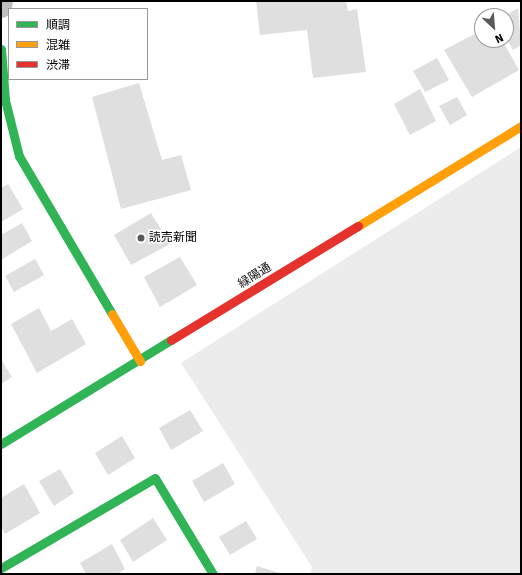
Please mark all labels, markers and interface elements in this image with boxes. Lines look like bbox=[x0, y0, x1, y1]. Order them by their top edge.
legend bbox=[8, 8, 148, 80]
north arrow bbox=[474, 8, 514, 48]
text: 順調 bbox=[46, 18, 70, 33]
text: N bbox=[493, 31, 505, 46]
text: 混雑 bbox=[46, 38, 70, 53]
text: 渋滞 bbox=[46, 58, 70, 73]
place label: 読売新聞 bbox=[149, 231, 197, 245]
marker: 読売新聞 bbox=[136, 233, 146, 243]
street label: 緑陽通 bbox=[236, 260, 274, 292]

